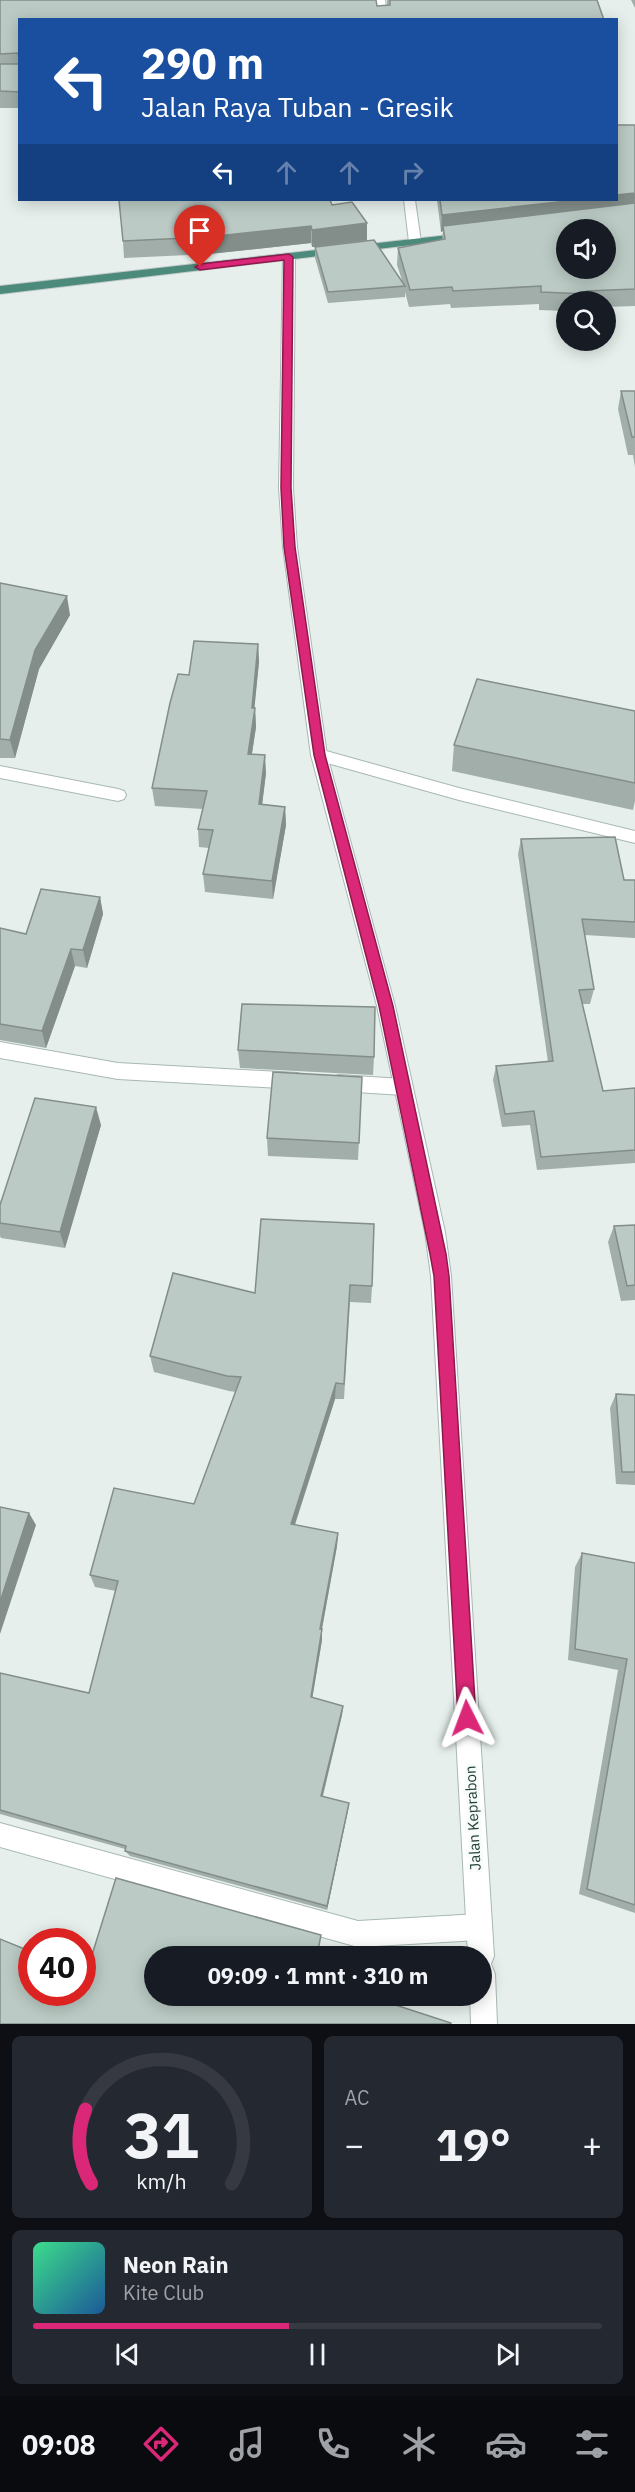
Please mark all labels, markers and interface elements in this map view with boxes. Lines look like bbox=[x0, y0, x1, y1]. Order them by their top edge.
text: 290 m bbox=[141, 36, 264, 91]
icon: left bbox=[42, 42, 120, 120]
text: Jalan Raya Tuban - Gresik bbox=[141, 89, 454, 124]
icon: left bbox=[207, 156, 240, 189]
icon: ahead bbox=[270, 156, 303, 189]
icon: ahead bbox=[333, 156, 366, 189]
icon: right bbox=[396, 156, 429, 189]
pin bbox=[174, 205, 225, 267]
icon: arrive bbox=[183, 214, 216, 247]
map controls bbox=[556, 219, 616, 351]
button: sound bbox=[556, 219, 616, 279]
button: search bbox=[556, 291, 616, 351]
position arrow bbox=[435, 1686, 499, 1750]
street label: Jalan Keprabon bbox=[460, 1765, 485, 1871]
speed limit sign: 40 bbox=[18, 1928, 96, 2006]
text: 09:09 · 1 mnt · 310 m bbox=[208, 1961, 428, 1990]
text: AC bbox=[345, 2084, 369, 2111]
text: 31 bbox=[124, 2094, 199, 2175]
text: 19° bbox=[436, 2115, 511, 2173]
text: − bbox=[345, 2123, 364, 2166]
text: + bbox=[582, 2123, 602, 2166]
text: km/h bbox=[137, 2167, 187, 2195]
text: Neon Rain bbox=[123, 2250, 229, 2279]
text: Kite Club bbox=[123, 2279, 204, 2306]
icon: previous bbox=[111, 2338, 144, 2371]
icon: pause bbox=[301, 2338, 334, 2371]
icon: next bbox=[491, 2338, 524, 2371]
icon: directions bbox=[140, 2423, 182, 2465]
icon: music bbox=[226, 2423, 268, 2465]
icon: phone bbox=[312, 2423, 354, 2465]
icon: climate bbox=[398, 2423, 440, 2465]
icon: car bbox=[485, 2423, 527, 2465]
icon: filters bbox=[571, 2423, 613, 2465]
text: 09:08 bbox=[22, 2427, 96, 2462]

